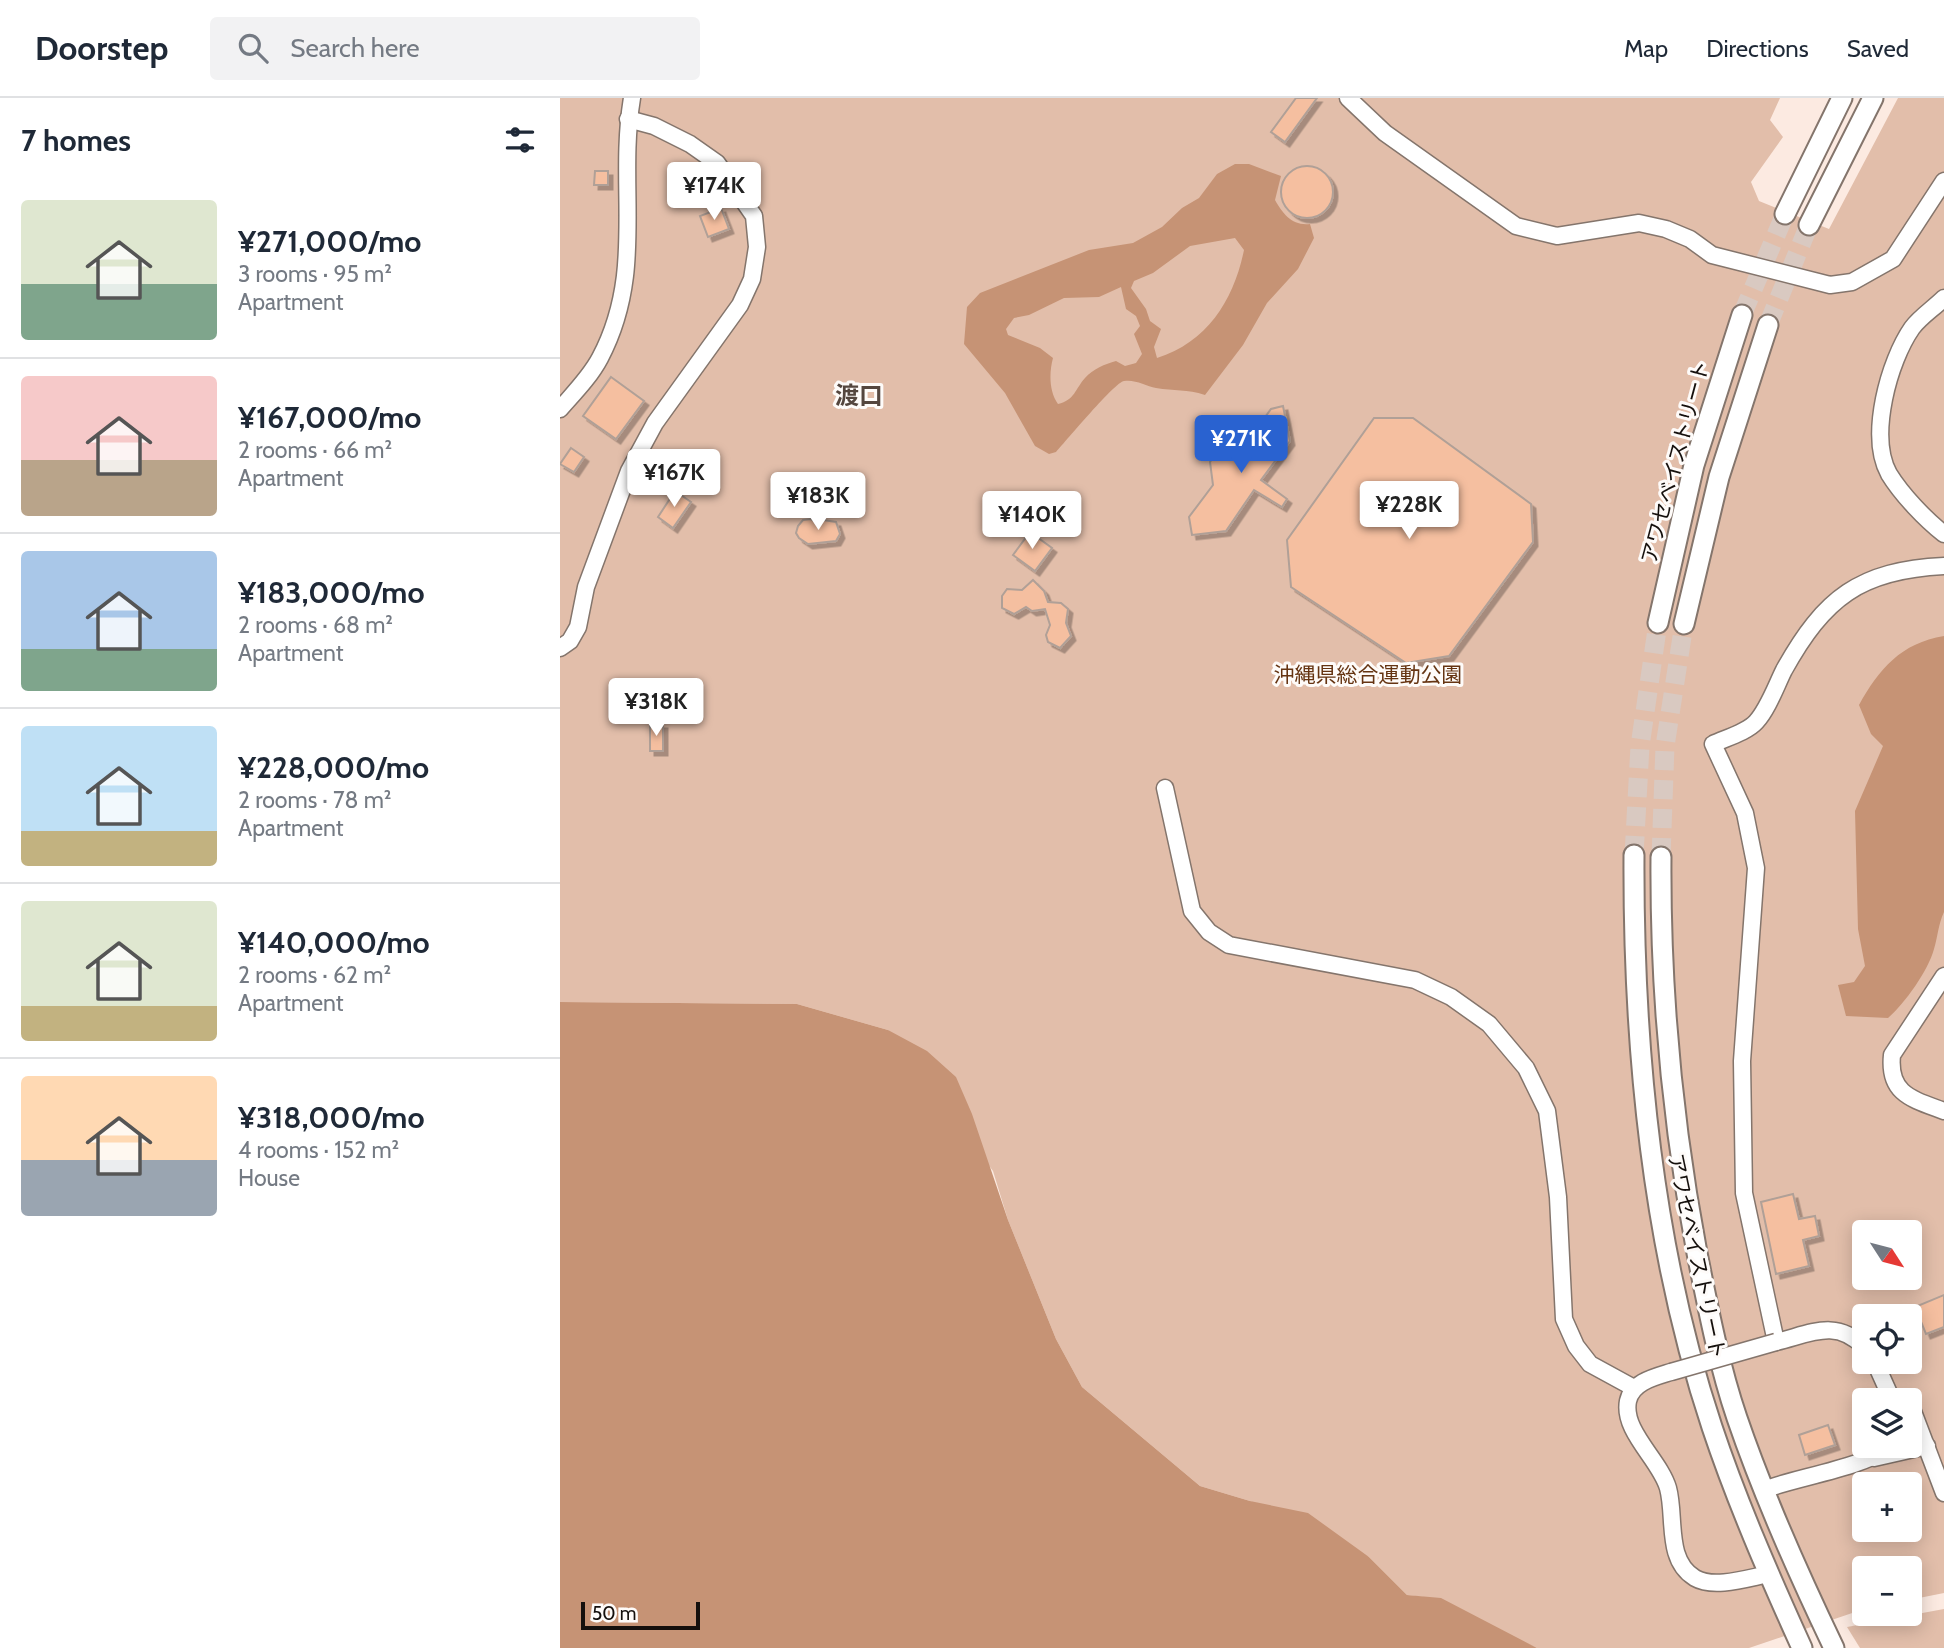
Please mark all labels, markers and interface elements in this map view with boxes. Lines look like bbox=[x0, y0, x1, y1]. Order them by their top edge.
search box bbox=[210, 17, 700, 80]
text: Doorstep bbox=[35, 28, 168, 68]
icon: search bbox=[234, 29, 272, 67]
text: Search here bbox=[290, 32, 419, 64]
text: Map bbox=[1624, 34, 1668, 63]
text: Directions bbox=[1706, 34, 1809, 63]
text: Saved bbox=[1847, 34, 1909, 63]
icon: filters bbox=[501, 121, 539, 159]
text: 7 homes bbox=[21, 122, 131, 159]
pin: ¥174K bbox=[665, 162, 763, 222]
text: ¥174K bbox=[683, 171, 745, 199]
text: ¥271,000/mo bbox=[238, 223, 421, 260]
icon: home bbox=[77, 228, 161, 312]
text: 3 rooms · 95 m² bbox=[238, 260, 392, 288]
text: Apartment bbox=[238, 288, 343, 316]
street label: アワセベイストリート bbox=[1636, 358, 1714, 566]
district label: 渡口 bbox=[835, 381, 883, 410]
text: ¥167,000/mo bbox=[238, 399, 421, 436]
icon: home bbox=[77, 404, 161, 488]
pin: ¥271K bbox=[1192, 416, 1290, 475]
text: ¥271K bbox=[1211, 424, 1271, 452]
text: 2 rooms · 66 m² bbox=[238, 436, 392, 464]
pin: ¥167K bbox=[625, 450, 723, 509]
text: ¥167K bbox=[643, 458, 705, 486]
text: Apartment bbox=[238, 464, 343, 492]
pin: ¥183K bbox=[769, 472, 867, 532]
text: ¥183K bbox=[786, 481, 850, 509]
pin: ¥228K bbox=[1360, 482, 1458, 541]
text: ¥228K bbox=[1376, 490, 1442, 518]
pin: ¥140K bbox=[983, 491, 1081, 551]
text: ¥140K bbox=[998, 500, 1066, 528]
text: ¥183,000/mo bbox=[238, 574, 424, 611]
icon: home bbox=[77, 579, 161, 663]
text: 2 rooms · 68 m² bbox=[238, 611, 393, 639]
text: Apartment bbox=[238, 639, 343, 667]
park label: 沖縄県総合運動公園 bbox=[1274, 662, 1463, 687]
pin: ¥318K bbox=[607, 678, 705, 738]
text: ¥318K bbox=[624, 687, 688, 715]
text: ¥228,000/mo bbox=[238, 749, 429, 786]
icon: home bbox=[77, 754, 161, 838]
text: 2 rooms · 78 m² bbox=[238, 786, 392, 814]
text: Apartment bbox=[238, 814, 343, 842]
text: ¥140,000/mo bbox=[238, 924, 430, 961]
icon: home bbox=[77, 929, 161, 1013]
text: 2 rooms · 62 m² bbox=[238, 961, 391, 989]
text: Apartment bbox=[238, 989, 343, 1017]
text: ¥318,000/mo bbox=[238, 1099, 424, 1136]
icon: home bbox=[77, 1104, 161, 1188]
text: 4 rooms · 152 m² bbox=[238, 1136, 399, 1164]
street label: アワセベイストリート bbox=[1663, 1151, 1731, 1361]
text: House bbox=[238, 1164, 300, 1192]
north arrow bbox=[1852, 1220, 1922, 1290]
map controls bbox=[1852, 1220, 1922, 1626]
button: locate bbox=[1852, 1304, 1922, 1374]
button: layers bbox=[1852, 1388, 1922, 1458]
button: + bbox=[1852, 1472, 1922, 1542]
button: − bbox=[1852, 1556, 1922, 1626]
scale bar bbox=[581, 1599, 700, 1631]
text: 50 m bbox=[592, 1602, 636, 1625]

